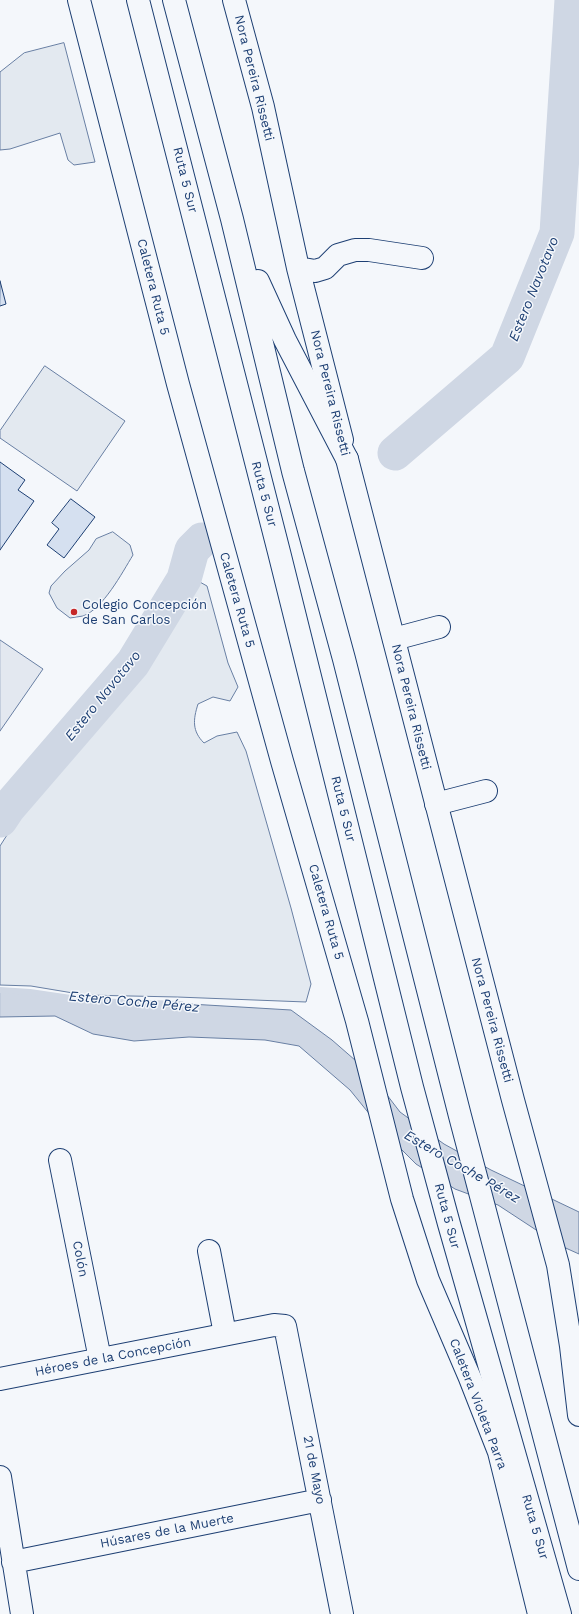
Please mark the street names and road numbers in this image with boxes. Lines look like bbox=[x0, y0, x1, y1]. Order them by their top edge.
street label: Nora Pereira Rissetti bbox=[231, 14, 277, 142]
street label: Ruta 5 Sur bbox=[169, 145, 201, 215]
street label: Caletera Ruta 5 bbox=[133, 237, 173, 337]
street label: Nora Pereira Rissetti bbox=[307, 329, 353, 457]
street label: Ruta 5 Sur bbox=[248, 459, 280, 529]
street label: Caletera Ruta 5 bbox=[216, 550, 258, 650]
street label: Nora Pereira Rissetti bbox=[388, 643, 434, 771]
street label: Ruta 5 Sur bbox=[327, 774, 359, 844]
street label: Caletera Ruta 5 bbox=[305, 862, 347, 962]
street label: Nora Pereira Rissetti bbox=[468, 956, 516, 1084]
street label: Ruta 5 Sur bbox=[431, 1181, 463, 1251]
street label: Colón bbox=[69, 1240, 91, 1278]
street label: Héroes de la Concepción bbox=[34, 1334, 192, 1380]
street label: Caletera Violeta Parra bbox=[446, 1336, 510, 1472]
street label: 21 de Mayo bbox=[300, 1434, 328, 1506]
street label: Ruta 5 Sur bbox=[518, 1492, 552, 1562]
street label: Húsares de la Muerte bbox=[99, 1510, 235, 1552]

